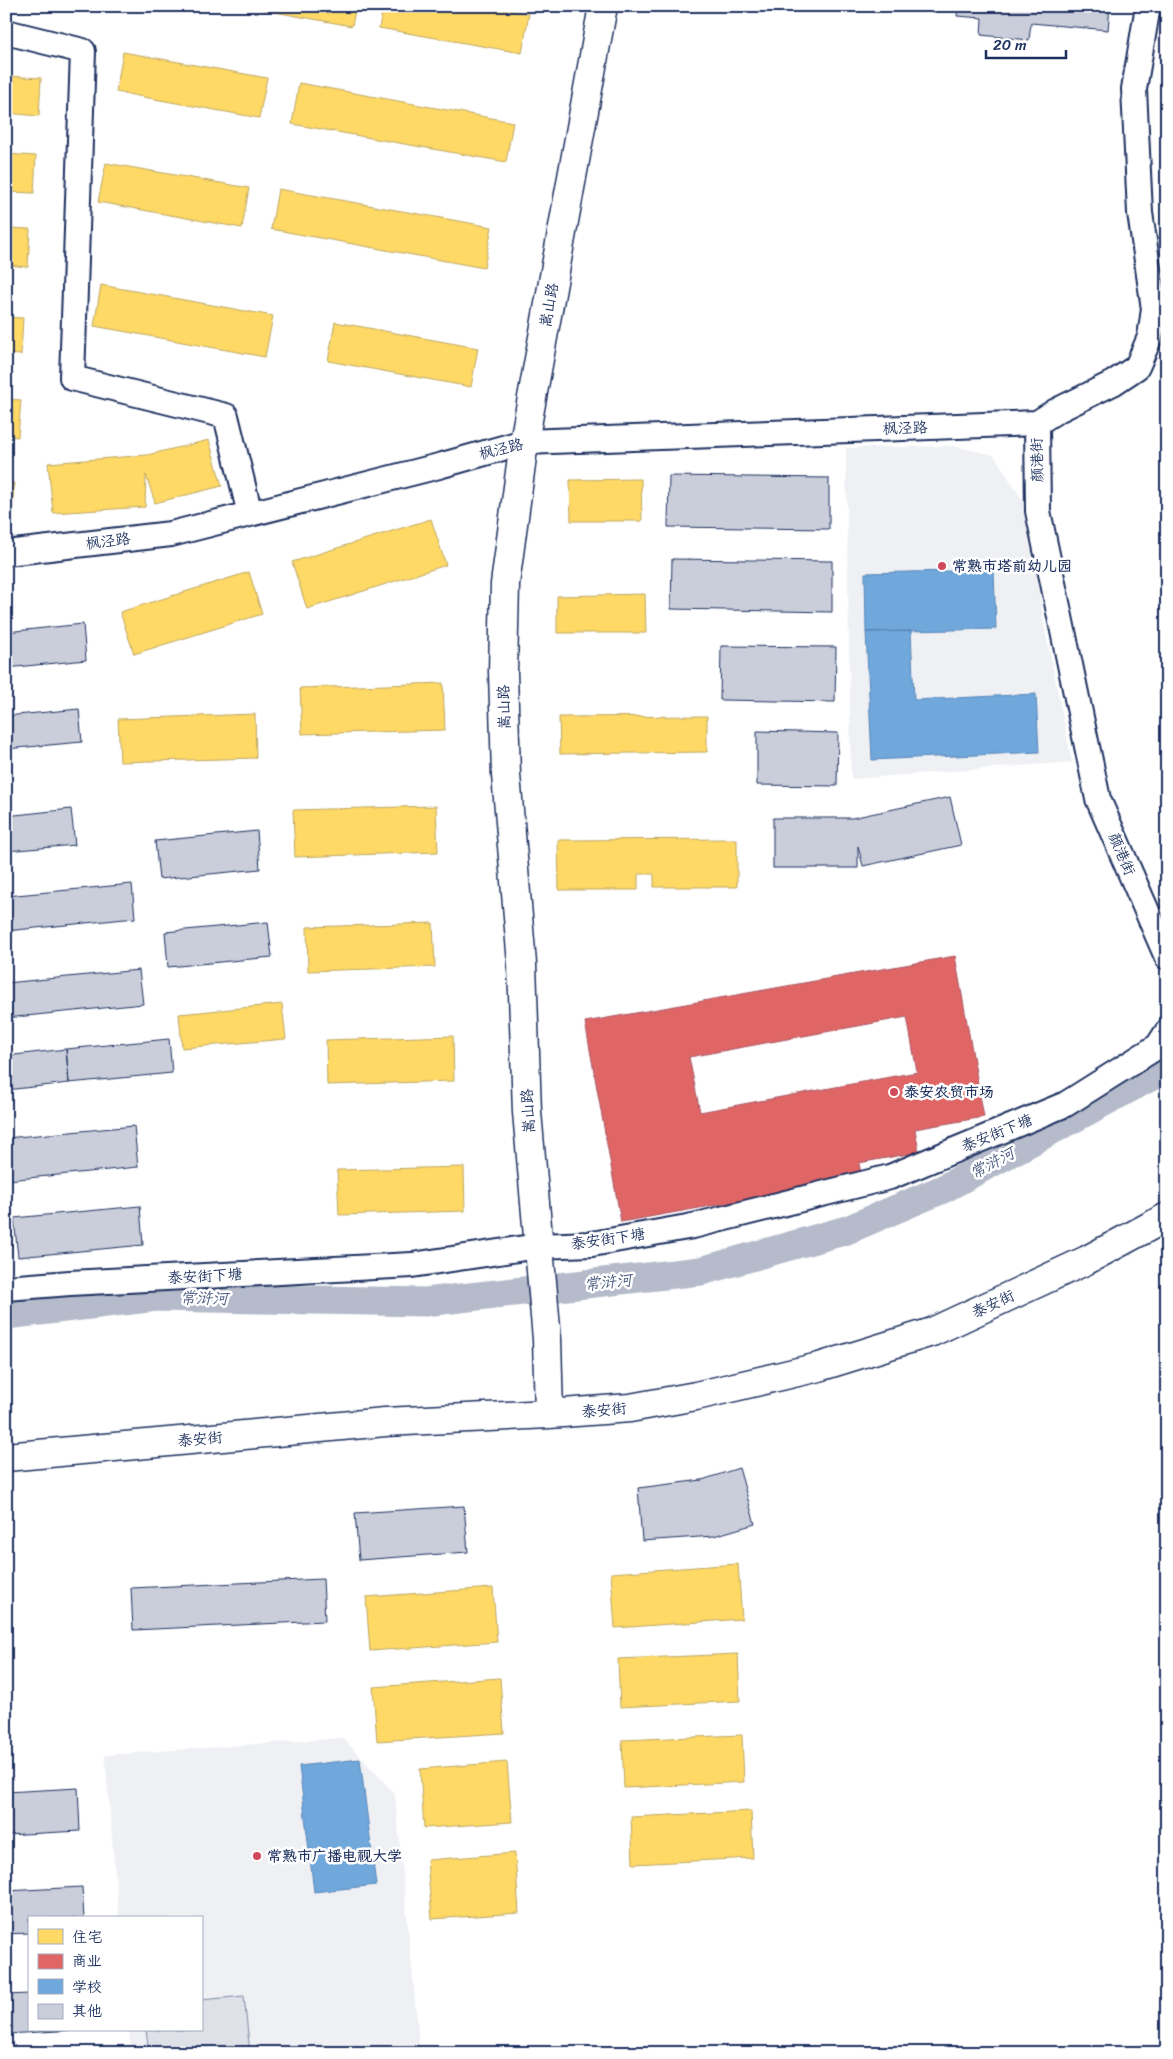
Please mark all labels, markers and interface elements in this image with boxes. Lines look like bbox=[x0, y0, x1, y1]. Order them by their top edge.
scale bar bbox=[986, 28, 1066, 60]
text: 20 m bbox=[993, 32, 1027, 58]
street label: 嵩山路 bbox=[532, 281, 566, 329]
street label: 枫泾路 bbox=[882, 414, 928, 442]
street label: 枫泾路 bbox=[476, 431, 526, 467]
street label: 颜港街 bbox=[1024, 437, 1050, 483]
street label: 枫泾路 bbox=[84, 525, 132, 557]
place label: 常熟市塔前幼儿园 bbox=[952, 553, 1072, 579]
marker: 常熟市塔前幼儿园 bbox=[936, 560, 948, 572]
street label: 嵩山路 bbox=[491, 684, 517, 730]
street label: 颜港街 bbox=[1101, 828, 1143, 880]
place label: 泰安农贸市场 bbox=[904, 1079, 994, 1105]
marker: 泰安农贸市场 bbox=[888, 1086, 900, 1098]
street label: 嵩山路 bbox=[514, 1088, 542, 1134]
street label: 泰安街下塘 bbox=[957, 1107, 1037, 1159]
water label: 常浒河 bbox=[964, 1138, 1023, 1187]
street label: 泰安街下塘 bbox=[569, 1221, 647, 1257]
street label: 泰安街下塘 bbox=[167, 1261, 243, 1291]
water label: 常浒河 bbox=[583, 1265, 636, 1299]
water label: 常浒河 bbox=[180, 1283, 231, 1313]
street label: 泰安街 bbox=[967, 1283, 1019, 1325]
street label: 泰安街 bbox=[580, 1395, 628, 1425]
street label: 泰安街 bbox=[176, 1424, 224, 1454]
place label: 常熟市广播电视大学 bbox=[267, 1843, 402, 1869]
marker: 常熟市广播电视大学 bbox=[251, 1850, 263, 1862]
legend bbox=[28, 1916, 202, 2032]
text: 住宅 bbox=[72, 1924, 102, 1950]
text: 商业 bbox=[72, 1948, 102, 1974]
text: 学校 bbox=[72, 1974, 102, 2000]
text: 其他 bbox=[72, 1998, 102, 2024]

